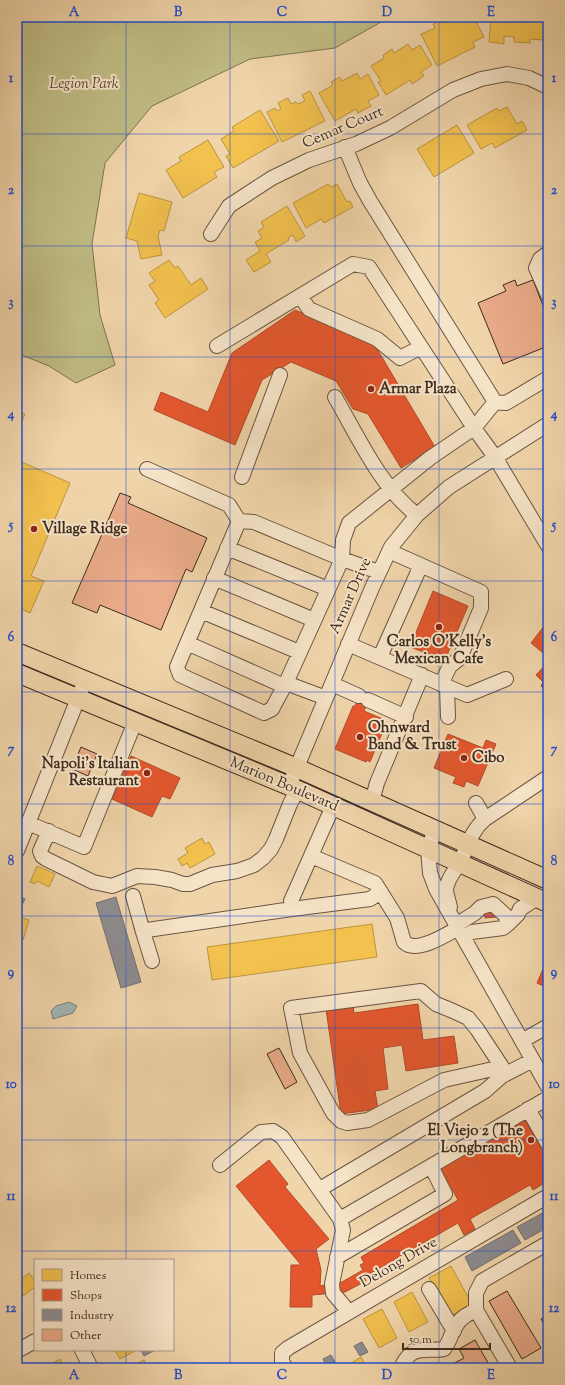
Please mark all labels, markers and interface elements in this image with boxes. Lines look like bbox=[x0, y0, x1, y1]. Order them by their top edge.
text: A bbox=[69, 4, 80, 22]
text: B bbox=[174, 4, 183, 22]
text: C bbox=[277, 4, 287, 22]
text: D bbox=[382, 4, 392, 22]
text: E bbox=[487, 4, 495, 22]
text: 1 bbox=[9, 70, 14, 88]
text: 1 bbox=[552, 70, 557, 88]
park label: Legion Park bbox=[49, 74, 119, 95]
street label: Cemar Court bbox=[299, 102, 387, 154]
text: 2 bbox=[8, 182, 15, 200]
text: 2 bbox=[551, 182, 558, 200]
text: 3 bbox=[8, 294, 14, 312]
text: 3 bbox=[551, 294, 557, 312]
place label: Armar Plaza bbox=[379, 379, 457, 400]
marker: Armar Plaza bbox=[366, 384, 376, 394]
text: 4 bbox=[7, 406, 15, 424]
text: 4 bbox=[550, 406, 558, 424]
text: 5 bbox=[8, 517, 14, 535]
text: 5 bbox=[551, 517, 557, 535]
place label: Village Ridge bbox=[42, 519, 128, 540]
marker: Village Ridge bbox=[29, 524, 39, 534]
street label: Armar Drive bbox=[325, 554, 377, 638]
marker: Carlos O'Kelly's Mexican Cafe bbox=[434, 622, 444, 632]
text: 6 bbox=[8, 629, 15, 647]
text: 6 bbox=[551, 629, 558, 647]
place label: Carlos O'Kelly's Mexican Cafe bbox=[387, 632, 491, 670]
place label: Ohnward Band & Trust bbox=[368, 718, 458, 756]
marker: Ohnward Band & Trust bbox=[355, 732, 365, 742]
text: 7 bbox=[8, 741, 15, 759]
text: 7 bbox=[551, 741, 558, 759]
place label: Cibo bbox=[472, 748, 504, 769]
street label: Marion Boulevard bbox=[226, 753, 342, 818]
marker: Cibo bbox=[459, 753, 469, 763]
place label: Napoli's Italian Restaurant bbox=[42, 754, 140, 792]
marker: Napoli's Italian Restaurant bbox=[142, 768, 152, 778]
text: 8 bbox=[8, 853, 15, 871]
text: 8 bbox=[551, 853, 558, 871]
text: 9 bbox=[8, 964, 15, 982]
text: 9 bbox=[551, 964, 558, 982]
text: 10 bbox=[5, 1076, 17, 1094]
text: 10 bbox=[548, 1076, 560, 1094]
place label: El Viejo 2 (The Longbranch) bbox=[427, 1121, 523, 1159]
marker: El Viejo 2 (The Longbranch) bbox=[526, 1135, 536, 1145]
text: 11 bbox=[7, 1188, 16, 1206]
text: 11 bbox=[550, 1188, 559, 1206]
street label: Delong Drive bbox=[356, 1232, 442, 1294]
legend bbox=[34, 1259, 174, 1351]
text: Homes bbox=[70, 1267, 106, 1285]
text: Shops bbox=[70, 1287, 102, 1305]
text: 12 bbox=[6, 1300, 17, 1318]
text: 12 bbox=[549, 1300, 560, 1318]
text: Industry bbox=[70, 1307, 114, 1325]
scale bar bbox=[403, 1325, 490, 1351]
text: Other bbox=[70, 1327, 102, 1345]
text: 50 m bbox=[408, 1331, 432, 1349]
text: A bbox=[69, 1367, 80, 1385]
text: B bbox=[174, 1367, 183, 1385]
text: C bbox=[277, 1367, 287, 1385]
text: D bbox=[382, 1367, 392, 1385]
text: E bbox=[487, 1367, 495, 1385]

